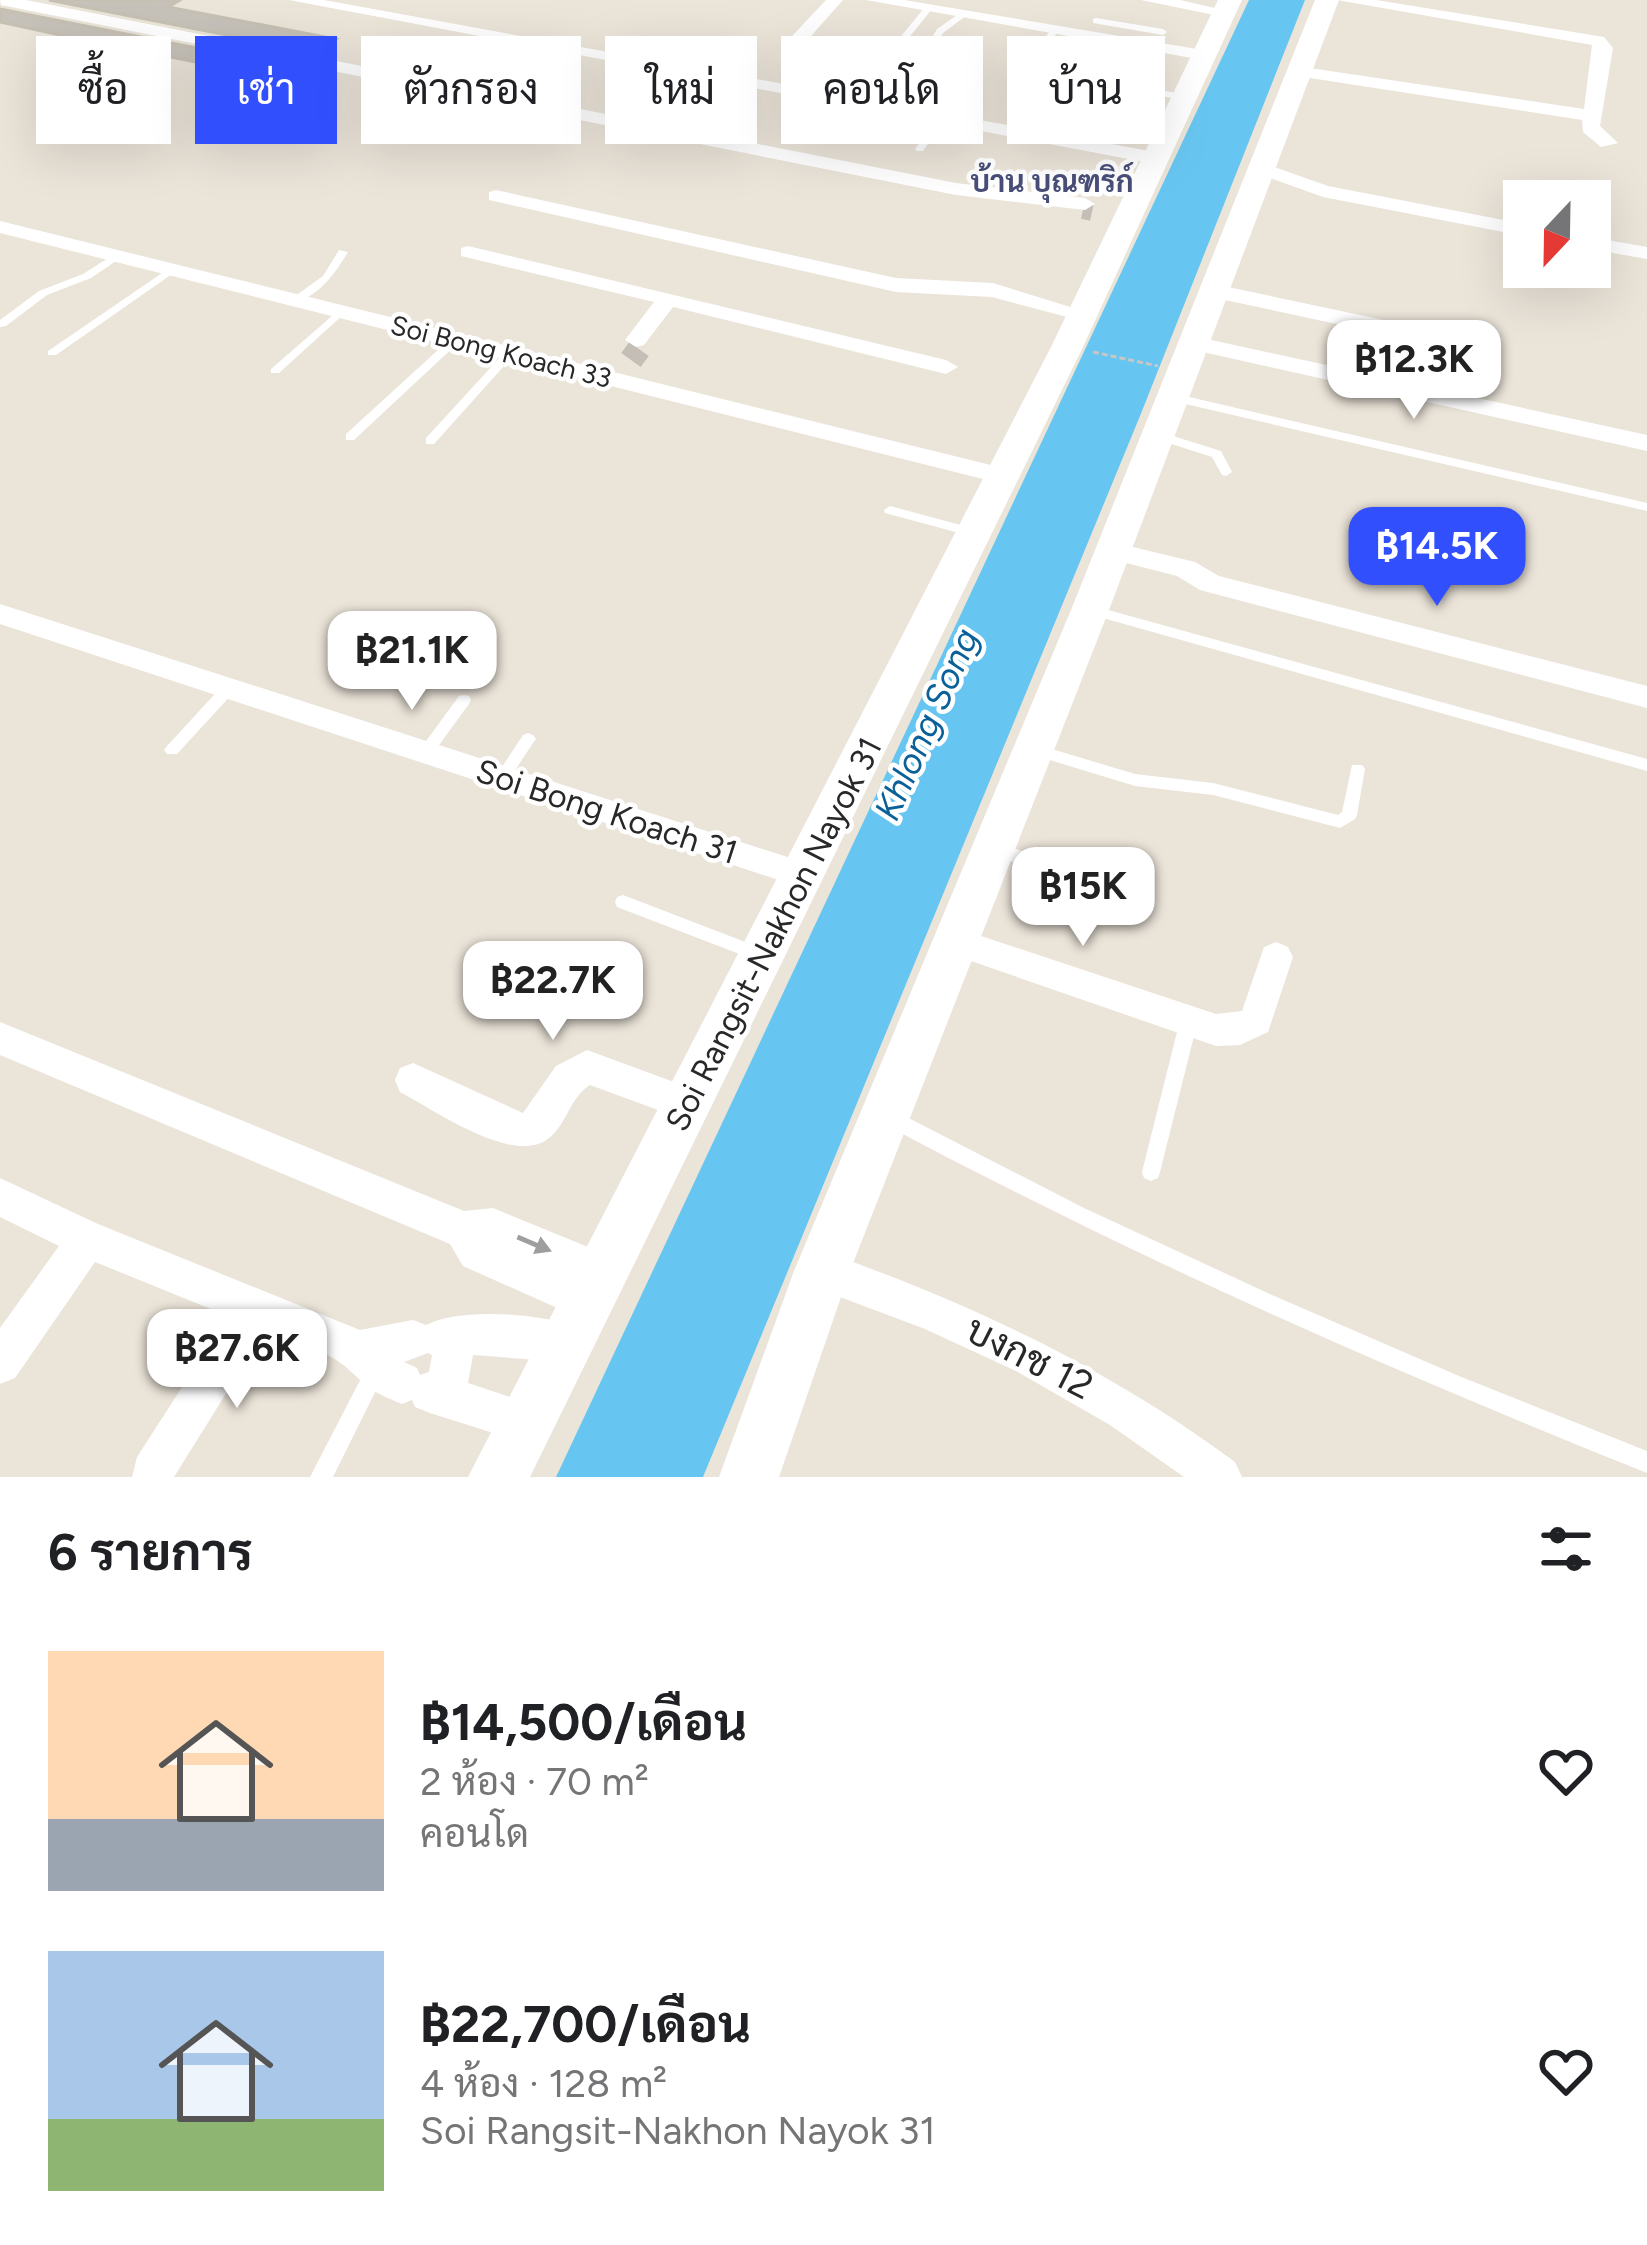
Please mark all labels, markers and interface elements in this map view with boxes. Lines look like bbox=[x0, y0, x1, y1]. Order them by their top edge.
chip: ซื้อ bbox=[36, 36, 171, 144]
chip: เช่า bbox=[195, 36, 337, 144]
chip: ตัวกรอง bbox=[361, 36, 581, 144]
chip: ใหม่ bbox=[605, 36, 757, 144]
chip: คอนโด bbox=[781, 36, 983, 144]
chip: บ้าน bbox=[1007, 36, 1165, 144]
district label: บ้าน บุณฑริก์ bbox=[970, 162, 1134, 203]
north arrow bbox=[1503, 180, 1611, 288]
map controls bbox=[1503, 180, 1611, 288]
street label: Soi Bong Koach 33 bbox=[387, 308, 615, 395]
pin: ฿12.3K bbox=[1316, 320, 1512, 422]
text: ฿12.3K bbox=[1354, 335, 1474, 382]
pin: ฿14.5K bbox=[1339, 507, 1535, 609]
text: ฿14.5K bbox=[1376, 522, 1498, 569]
pin: ฿21.1K bbox=[314, 611, 510, 713]
water label: Khlong Song bbox=[865, 622, 988, 827]
text: ฿21.1K bbox=[355, 626, 469, 673]
street label: Soi Rangsit-Nakhon Nayok 31 bbox=[657, 731, 890, 1137]
street label: Soi Bong Koach 31 bbox=[471, 751, 742, 872]
pin: ฿15K bbox=[1012, 847, 1154, 949]
text: ฿15K bbox=[1039, 862, 1127, 909]
pin: ฿22.7K bbox=[455, 941, 651, 1043]
text: ฿22.7K bbox=[490, 956, 616, 1003]
one-way arrow bbox=[516, 1235, 552, 1254]
street label: บงกช 12 bbox=[958, 1306, 1101, 1409]
pin: ฿27.6K bbox=[139, 1309, 335, 1411]
text: ฿27.6K bbox=[174, 1324, 300, 1371]
icon: filters bbox=[1533, 1516, 1599, 1582]
text: 6 รายการ bbox=[48, 1522, 253, 1583]
text: ฿14,500/เดือน bbox=[420, 1692, 747, 1753]
icon: home bbox=[144, 1699, 288, 1843]
icon: heart bbox=[1533, 1738, 1599, 1804]
text: 2 ห้อง · 70 m² bbox=[420, 1758, 649, 1805]
text: คอนโด bbox=[420, 1810, 529, 1857]
text: ฿22,700/เดือน bbox=[420, 1994, 751, 2055]
icon: home bbox=[144, 1999, 288, 2143]
icon: heart bbox=[1533, 2038, 1599, 2104]
text: 4 ห้อง · 128 m² bbox=[420, 2060, 667, 2107]
text: Soi Rangsit-Nakhon Nayok 31 bbox=[420, 2107, 936, 2154]

